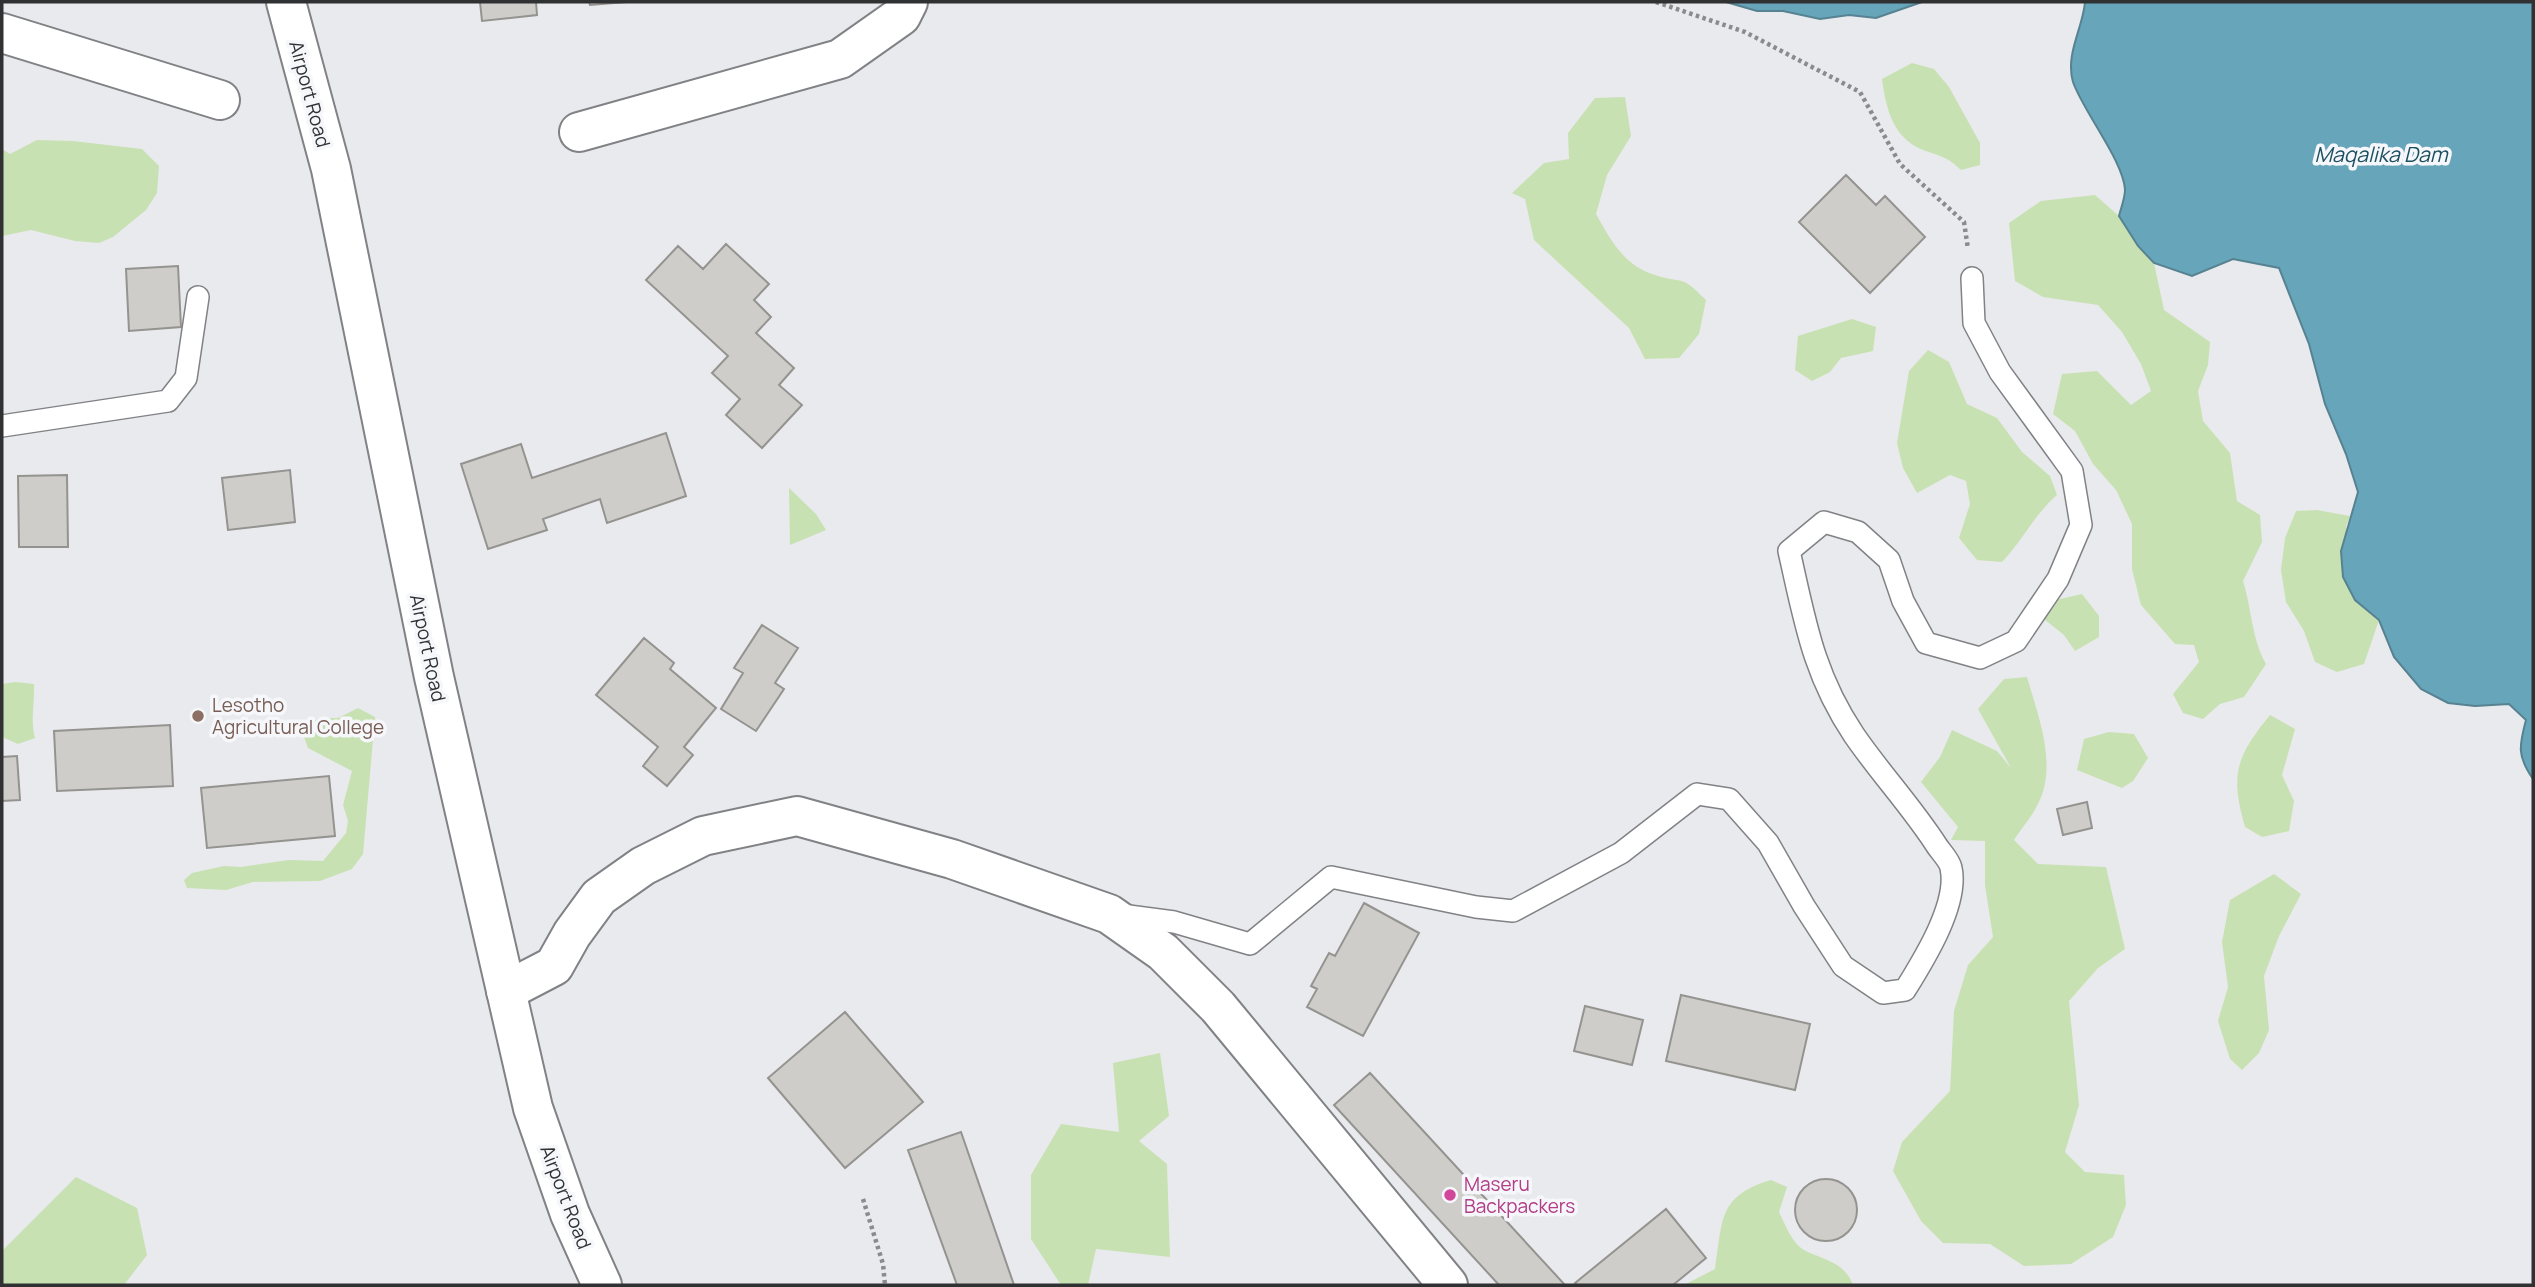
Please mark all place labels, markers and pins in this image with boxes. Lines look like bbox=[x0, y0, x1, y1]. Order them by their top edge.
place label: Lesotho Agricultural College bbox=[212, 692, 384, 740]
marker: Lesotho Agricultural College bbox=[190, 708, 206, 724]
place label: Maseru Backpackers bbox=[1464, 1171, 1575, 1219]
marker: Maseru Backpackers bbox=[1442, 1187, 1458, 1203]

